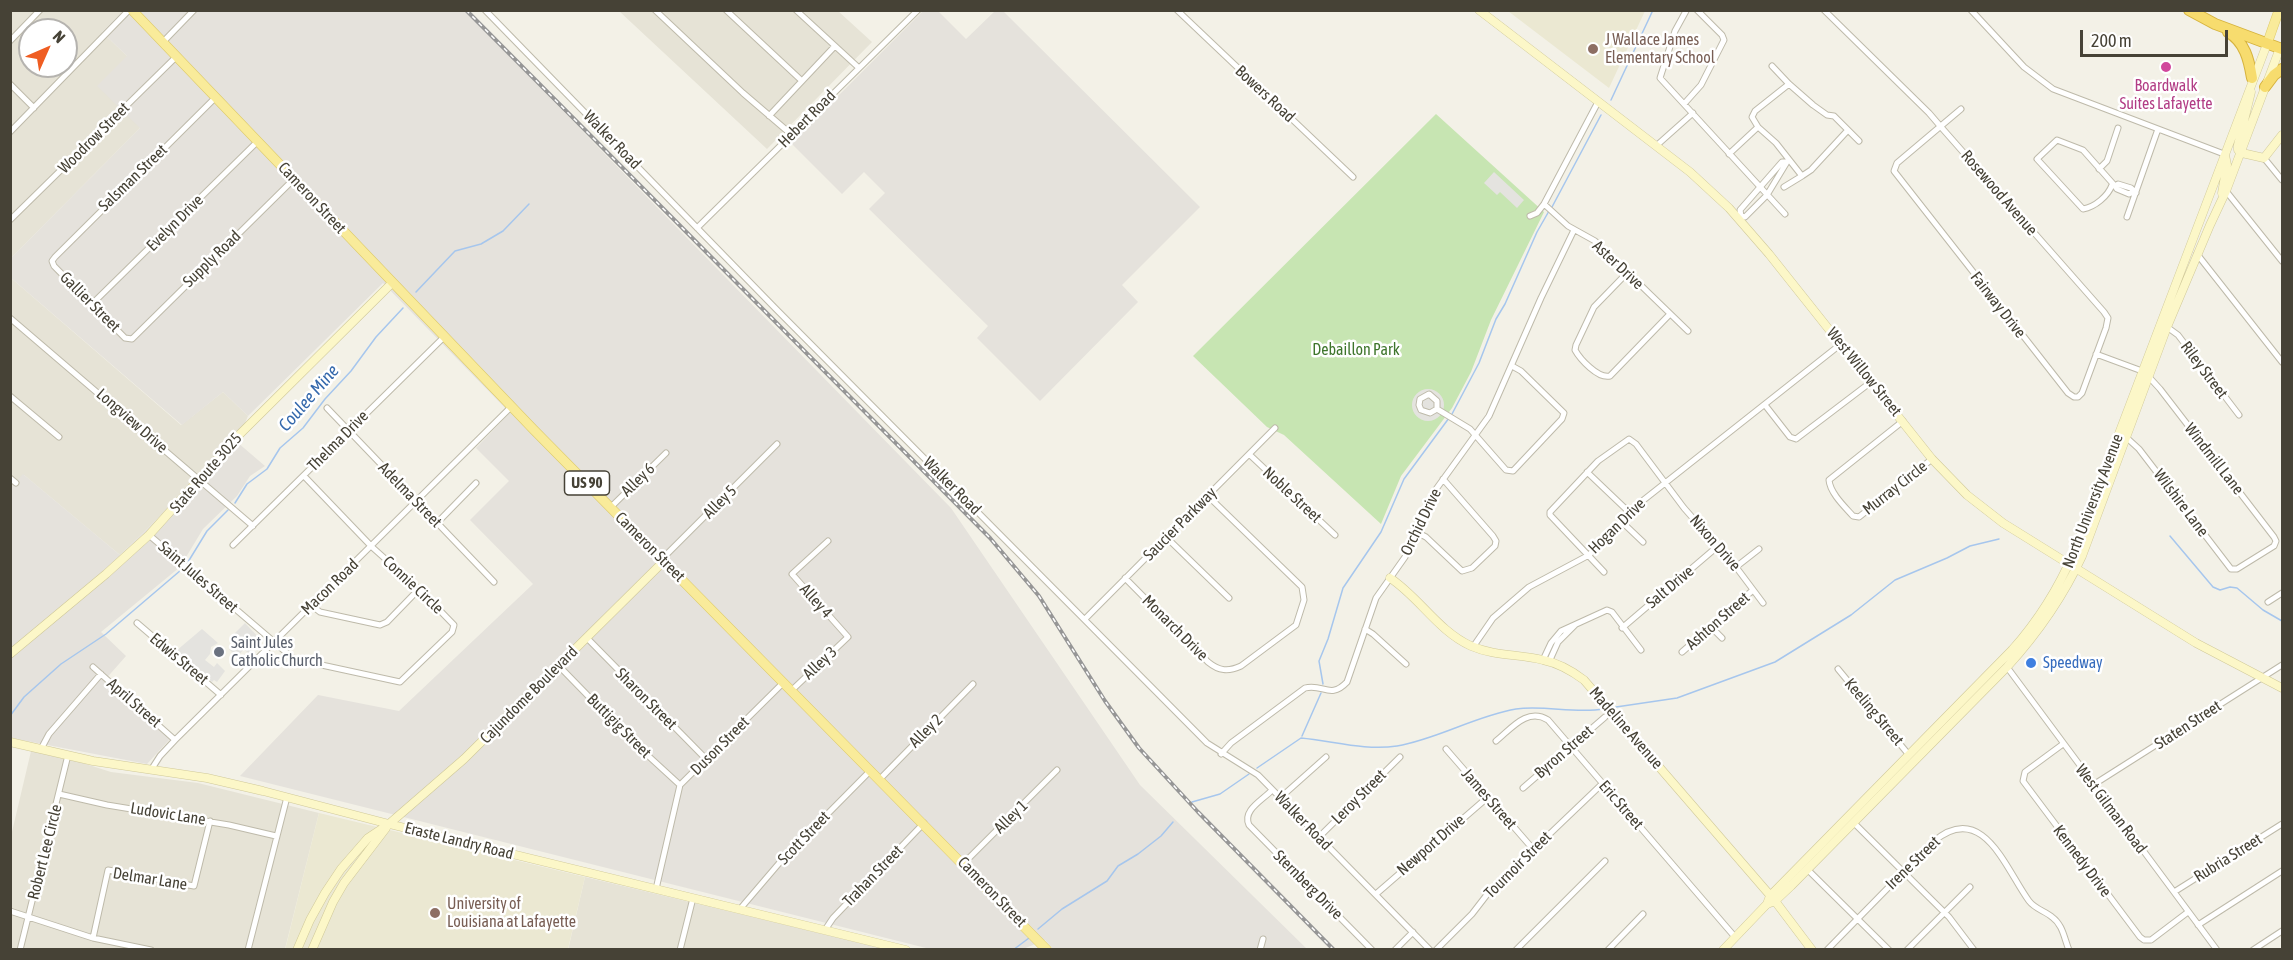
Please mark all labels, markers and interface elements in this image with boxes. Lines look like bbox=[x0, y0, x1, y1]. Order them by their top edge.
north arrow bbox=[18, 18, 78, 78]
scale bar bbox=[2083, 18, 2232, 56]
text: N bbox=[50, 27, 69, 46]
place label: J Wallace James Elementary School bbox=[1605, 30, 1715, 68]
text: 200 m bbox=[2091, 30, 2132, 51]
marker: J Wallace James Elementary School bbox=[1586, 42, 1600, 56]
marker: Boardwalk Suites Lafayette bbox=[2159, 60, 2173, 74]
street label: Bowers Road bbox=[1231, 62, 1299, 126]
place label: Boardwalk Suites Lafayette bbox=[2119, 76, 2213, 114]
street label: Hebert Road bbox=[774, 86, 840, 152]
street label: Woodrow Street bbox=[54, 98, 134, 178]
street label: Walker Road bbox=[579, 107, 645, 173]
street label: Salsman Street bbox=[95, 141, 171, 215]
street label: Rosewood Avenue bbox=[1957, 146, 2041, 240]
street label: Cameron Street bbox=[274, 158, 350, 238]
street label: Evelyn Drive bbox=[143, 191, 207, 255]
street label: Supply Road bbox=[179, 227, 245, 291]
street label: Aster Drive bbox=[1588, 236, 1648, 294]
street label: Gallier Street bbox=[56, 268, 124, 336]
street label: Fairway Drive bbox=[1966, 268, 2030, 342]
street label: West Willow Street bbox=[1822, 324, 1906, 420]
street label: Riley Street bbox=[2176, 338, 2232, 402]
park label: Debaillon Park bbox=[1312, 340, 1400, 360]
water label: Coulee Mine bbox=[274, 360, 344, 436]
street label: Longview Drive bbox=[92, 385, 172, 457]
street label: Thelma Drive bbox=[304, 407, 372, 475]
street label: Windmill Lane bbox=[2180, 420, 2248, 498]
street label: State Route 3025 bbox=[166, 429, 246, 517]
street label: North University Avenue bbox=[2059, 431, 2127, 571]
street label: Walker Road bbox=[919, 453, 985, 519]
street label: Murray Circle bbox=[1859, 457, 1931, 519]
street label: Adelma Street bbox=[374, 458, 446, 532]
street label: Alley 6 bbox=[617, 459, 659, 501]
street label: Noble Street bbox=[1259, 463, 1325, 527]
street label: Wilshire Lane bbox=[2149, 466, 2213, 540]
road number: US 90 bbox=[564, 471, 610, 495]
street label: Alley 5 bbox=[699, 481, 741, 523]
street label: Saucier Parkway bbox=[1139, 483, 1221, 565]
street label: Orchid Drive bbox=[1397, 485, 1445, 559]
street label: Hogan Drive bbox=[1584, 494, 1650, 558]
street label: Cameron Street bbox=[611, 508, 689, 586]
street label: Nixon Drive bbox=[1685, 511, 1745, 575]
street label: Saint Jules Street bbox=[154, 537, 242, 617]
street label: Connie Circle bbox=[379, 552, 447, 618]
street label: Macon Road bbox=[297, 555, 363, 619]
street label: Salt Drive bbox=[1642, 562, 1698, 612]
street label: Alley 4 bbox=[796, 580, 836, 622]
street label: Ashton Street bbox=[1682, 588, 1754, 654]
street label: Monarch Drive bbox=[1138, 591, 1212, 665]
street label: Edwis Street bbox=[146, 629, 212, 689]
place label: Saint Jules Catholic Church bbox=[231, 633, 323, 671]
street label: Cajundome Boulevard bbox=[476, 642, 582, 748]
street label: Alley 3 bbox=[799, 642, 841, 684]
marker: Saint Jules Catholic Church bbox=[212, 645, 226, 659]
place label: Speedway bbox=[2043, 653, 2103, 673]
marker: Speedway bbox=[2024, 656, 2038, 670]
street label: Sharon Street bbox=[611, 664, 681, 734]
street label: April Street bbox=[103, 674, 165, 732]
street label: Keeling Street bbox=[1840, 674, 1908, 750]
street label: Madeline Avenue bbox=[1585, 683, 1667, 773]
street label: Buttigig Street bbox=[583, 690, 655, 762]
street label: Staten Street bbox=[2151, 696, 2225, 754]
street label: Alley 2 bbox=[905, 710, 947, 752]
street label: Duson Street bbox=[687, 713, 753, 779]
street label: Byron Street bbox=[1531, 721, 1597, 783]
street label: West Gilman Road bbox=[2071, 761, 2151, 857]
street label: James Street bbox=[1457, 765, 1521, 833]
street label: Leroy Street bbox=[1328, 766, 1390, 828]
street label: Eric Street bbox=[1595, 777, 1647, 833]
street label: Walker Road bbox=[1270, 788, 1336, 854]
street label: Alley 1 bbox=[990, 796, 1032, 838]
street label: Ludovic Lane bbox=[129, 799, 207, 829]
street label: Robert Lee Circle bbox=[24, 802, 66, 902]
street label: Scott Street bbox=[774, 807, 834, 869]
street label: Newport Drive bbox=[1393, 810, 1469, 880]
street label: Eraste Landry Road bbox=[403, 818, 515, 864]
street label: Kennedy Drive bbox=[2049, 821, 2115, 901]
street label: Tournoir Street bbox=[1480, 827, 1556, 903]
street label: Rubria Street bbox=[2190, 830, 2266, 886]
street label: Irene Street bbox=[1882, 832, 1944, 894]
street label: Trahan Street bbox=[839, 841, 907, 911]
street label: Sternberg Drive bbox=[1269, 846, 1347, 924]
street label: Cameron Street bbox=[954, 853, 1030, 931]
street label: Delmar Lane bbox=[111, 864, 189, 894]
place label: University of Louisiana at Lafayette bbox=[447, 894, 576, 932]
marker: University of Louisiana at Lafayette bbox=[428, 906, 442, 920]

